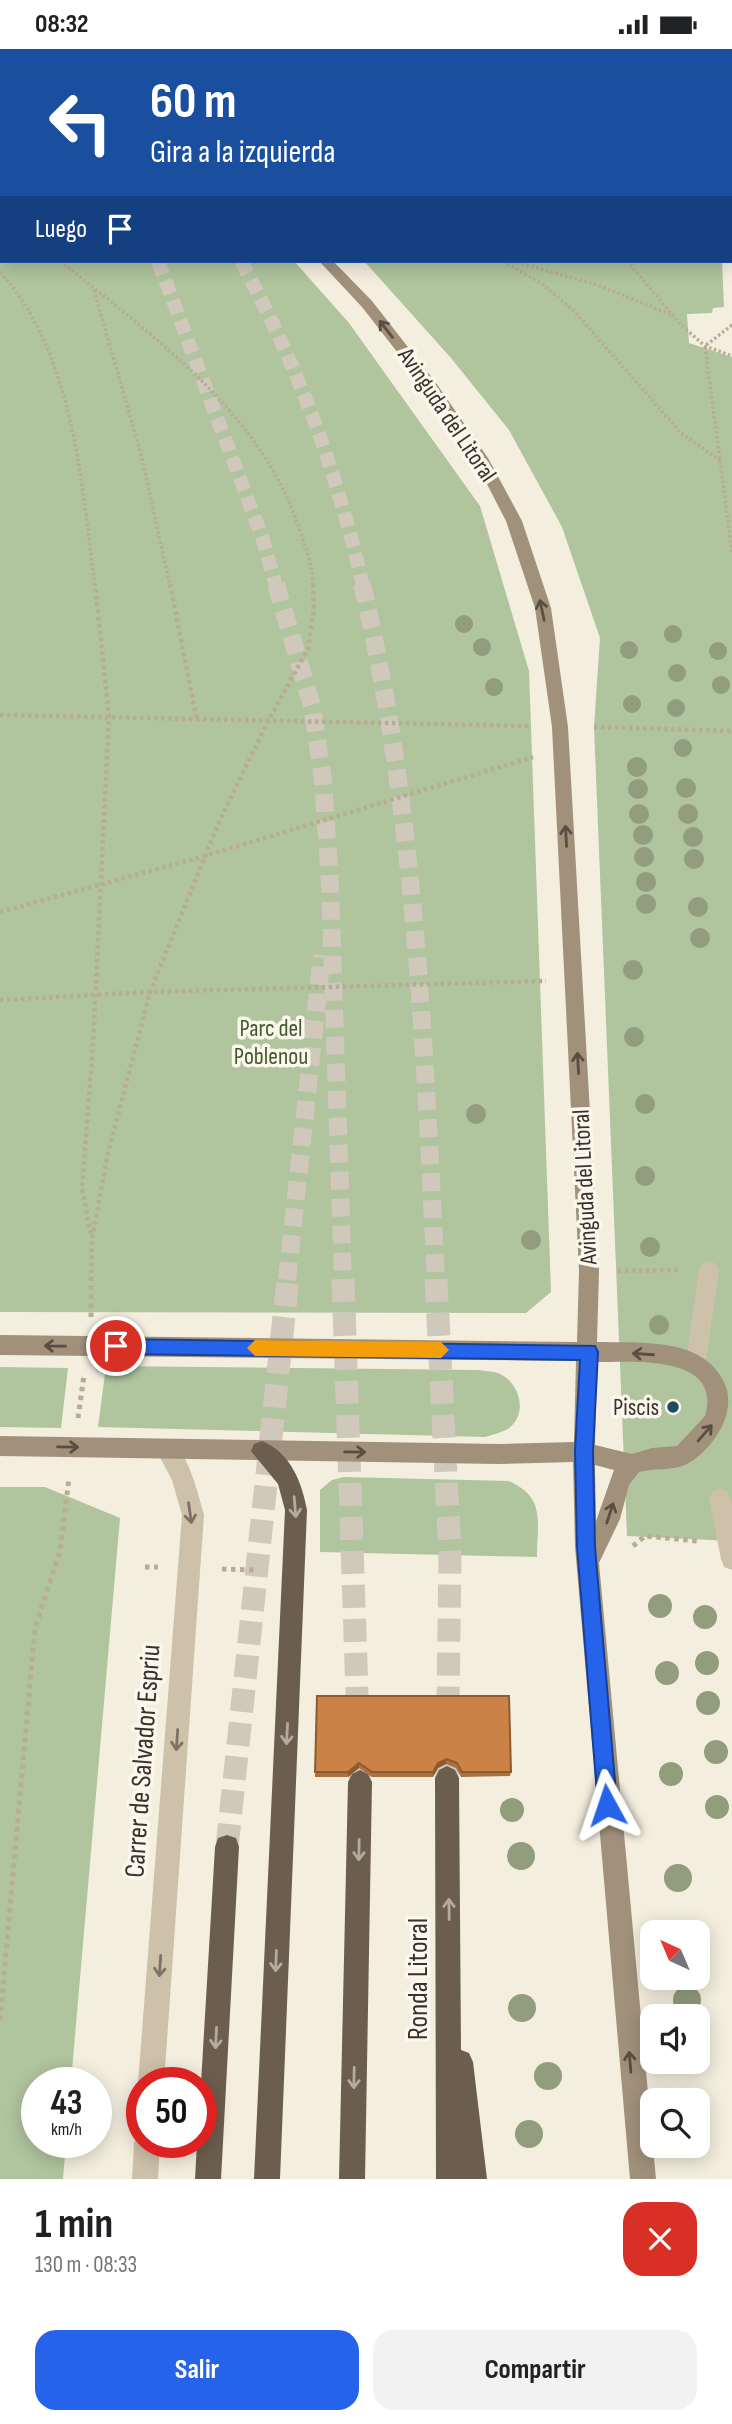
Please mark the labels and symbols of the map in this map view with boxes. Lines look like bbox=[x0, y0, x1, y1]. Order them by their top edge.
one-way arrow bbox=[378, 320, 393, 338]
street label: Avinguda del Litoral bbox=[391, 342, 502, 487]
one-way arrow bbox=[535, 599, 549, 622]
one-way arrow bbox=[559, 825, 572, 848]
park label: Parc del Poblenou bbox=[234, 1014, 308, 1071]
one-way arrow bbox=[572, 1052, 585, 1075]
street label: Avinguda del Litoral bbox=[566, 1109, 604, 1266]
pin bbox=[86, 1316, 146, 1376]
one-way arrow bbox=[44, 1339, 67, 1352]
one-way arrow bbox=[632, 1347, 655, 1360]
place label: Piscis bbox=[613, 1393, 659, 1422]
marker: Piscis bbox=[665, 1399, 681, 1415]
one-way arrow bbox=[697, 1424, 713, 1442]
one-way arrow bbox=[56, 1440, 79, 1454]
one-way arrow bbox=[343, 1445, 366, 1459]
one-way arrow bbox=[289, 1495, 302, 1518]
one-way arrow bbox=[184, 1501, 197, 1524]
one-way arrow bbox=[605, 1502, 617, 1524]
street label: Carrer de Salvador Espriu bbox=[118, 1643, 168, 1879]
one-way arrow bbox=[280, 1722, 293, 1745]
one-way arrow bbox=[170, 1728, 183, 1750]
position arrow bbox=[570, 1768, 644, 1842]
one-way arrow bbox=[352, 1838, 366, 1861]
one-way arrow bbox=[442, 1897, 456, 1920]
street label: Ronda Litoral bbox=[402, 1918, 435, 2040]
north arrow bbox=[640, 1920, 710, 1990]
one-way arrow bbox=[270, 1949, 283, 1972]
one-way arrow bbox=[153, 1955, 166, 1977]
one-way arrow bbox=[209, 2026, 222, 2049]
one-way arrow bbox=[623, 2052, 636, 2074]
one-way arrow bbox=[347, 2066, 361, 2089]
speed limit sign: 50 bbox=[126, 2067, 217, 2158]

